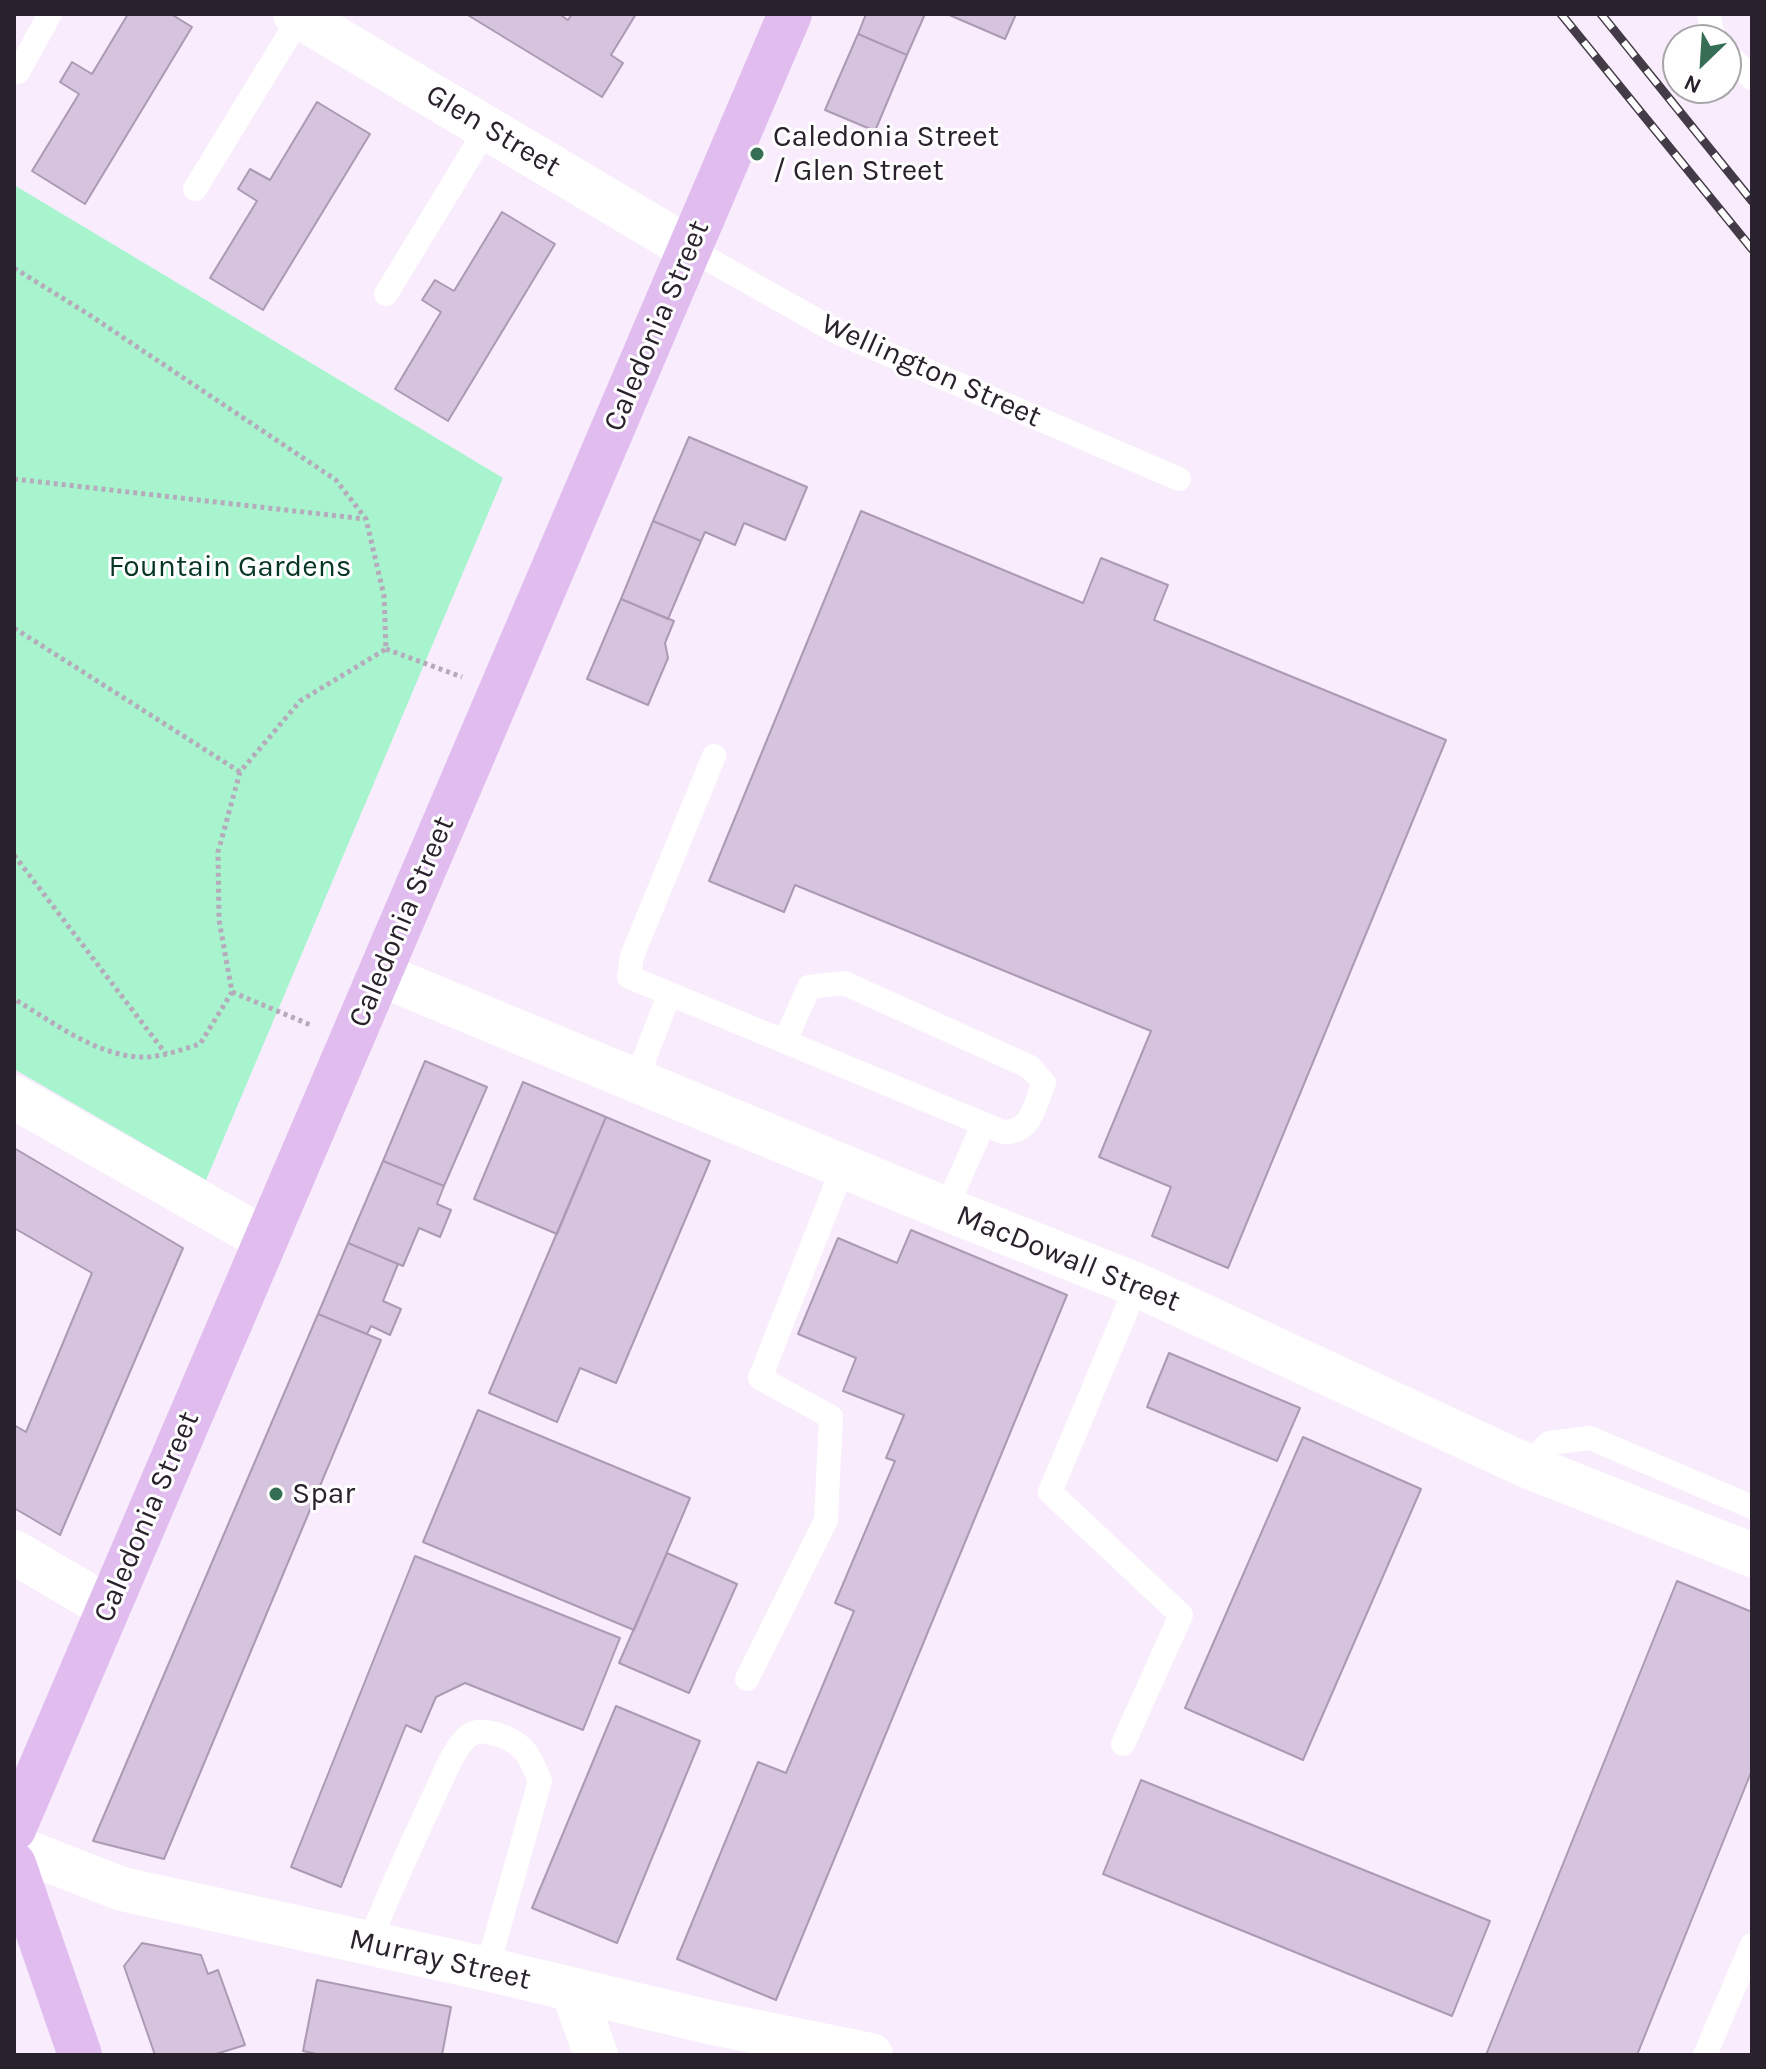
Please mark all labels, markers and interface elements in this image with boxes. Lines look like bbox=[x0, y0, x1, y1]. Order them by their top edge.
north arrow bbox=[1662, 24, 1742, 104]
text: N bbox=[1680, 69, 1705, 99]
street label: Glen Street bbox=[419, 77, 567, 185]
place label: Caledonia Street / Glen Street bbox=[773, 119, 999, 190]
marker: Caledonia Street / Glen Street bbox=[748, 145, 766, 163]
street label: Caledonia Street bbox=[596, 215, 718, 437]
street label: Wellington Street bbox=[815, 306, 1047, 436]
park label: Fountain Gardens bbox=[108, 549, 352, 585]
street label: Caledonia Street bbox=[341, 811, 463, 1033]
street label: MacDowall Street bbox=[951, 1198, 1185, 1320]
street label: Caledonia Street bbox=[86, 1406, 208, 1628]
place label: Spar bbox=[292, 1476, 355, 1512]
marker: Spar bbox=[267, 1485, 285, 1503]
street label: Murray Street bbox=[346, 1922, 534, 1998]

